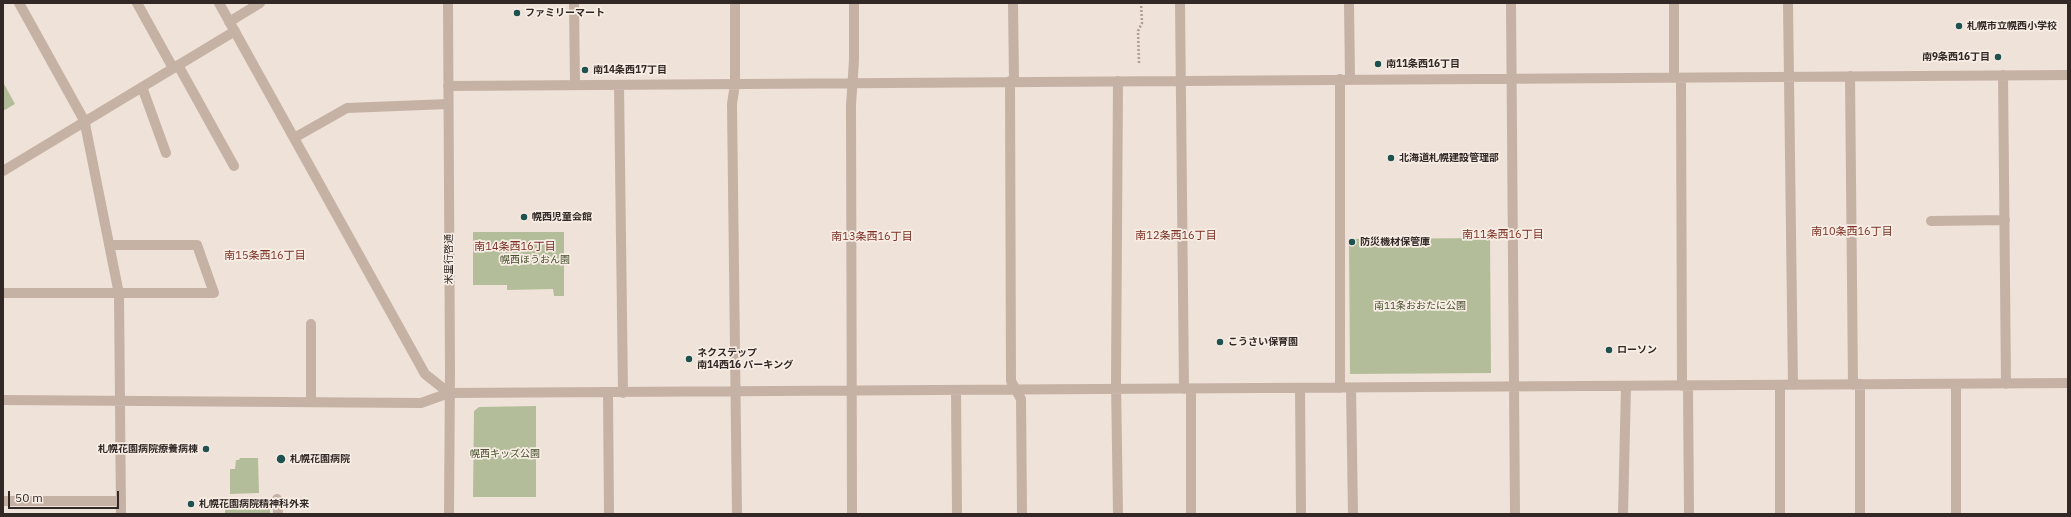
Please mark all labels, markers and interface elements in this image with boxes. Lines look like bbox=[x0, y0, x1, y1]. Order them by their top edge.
place label: ファミリーマート bbox=[525, 7, 605, 19]
marker: ファミリーマート bbox=[512, 8, 522, 18]
place label: 札幌市立幌西小学校 bbox=[1967, 20, 2057, 32]
marker: 札幌市立幌西小学校 bbox=[1954, 21, 1964, 31]
place label: 南9条西16丁目 bbox=[1922, 51, 1990, 63]
marker: 南9条西16丁目 bbox=[1993, 52, 2003, 62]
place label: 南11条西16丁目 bbox=[1386, 58, 1460, 70]
marker: 南11条西16丁目 bbox=[1373, 59, 1383, 69]
place label: 南14条西17丁目 bbox=[593, 64, 667, 76]
marker: 南14条西17丁目 bbox=[580, 65, 590, 75]
place label: 北海道札幌建設管理部 bbox=[1399, 152, 1499, 164]
marker: 北海道札幌建設管理部 bbox=[1386, 153, 1396, 163]
place label: 幌西児童会館 bbox=[532, 211, 592, 223]
marker: 幌西児童会館 bbox=[519, 212, 529, 222]
district label: 南10条西16丁目 bbox=[1811, 225, 1893, 239]
district label: 南11条西16丁目 bbox=[1462, 228, 1544, 242]
district label: 南12条西16丁目 bbox=[1135, 229, 1217, 243]
district label: 南13条西16丁目 bbox=[831, 230, 913, 244]
street label: 米里行啓通 bbox=[443, 234, 455, 284]
place label: 防災機材保管庫 bbox=[1360, 236, 1430, 248]
marker: 防災機材保管庫 bbox=[1347, 237, 1357, 247]
district label: 南14条西16丁目 bbox=[474, 240, 556, 254]
district label: 南15条西16丁目 bbox=[224, 249, 306, 263]
park label: 幌西ほうおん園 bbox=[500, 254, 570, 266]
park label: 南11条おおたに公園 bbox=[1374, 300, 1466, 312]
place label: こうさい保育園 bbox=[1228, 336, 1298, 348]
marker: こうさい保育園 bbox=[1215, 337, 1225, 347]
place label: ローソン bbox=[1617, 344, 1657, 356]
marker: ローソン bbox=[1604, 345, 1614, 355]
place label: ネクステップ 南14西16 パーキング bbox=[697, 347, 793, 370]
marker: ネクステップ 南14西16 パーキング bbox=[684, 354, 694, 364]
place label: 札幌花園病院療養病棟 bbox=[98, 443, 198, 455]
marker: 札幌花園病院療養病棟 bbox=[201, 444, 211, 454]
park label: 幌西キッズ公園 bbox=[470, 448, 540, 460]
marker: 札幌花園病院 bbox=[275, 453, 287, 465]
place label: 札幌花園病院 bbox=[290, 453, 350, 465]
scale bar bbox=[10, 483, 121, 509]
text: 50 m bbox=[15, 490, 43, 505]
place label: 札幌花園病院精神科外来 bbox=[199, 498, 309, 510]
marker: 札幌花園病院精神科外来 bbox=[186, 499, 196, 509]

